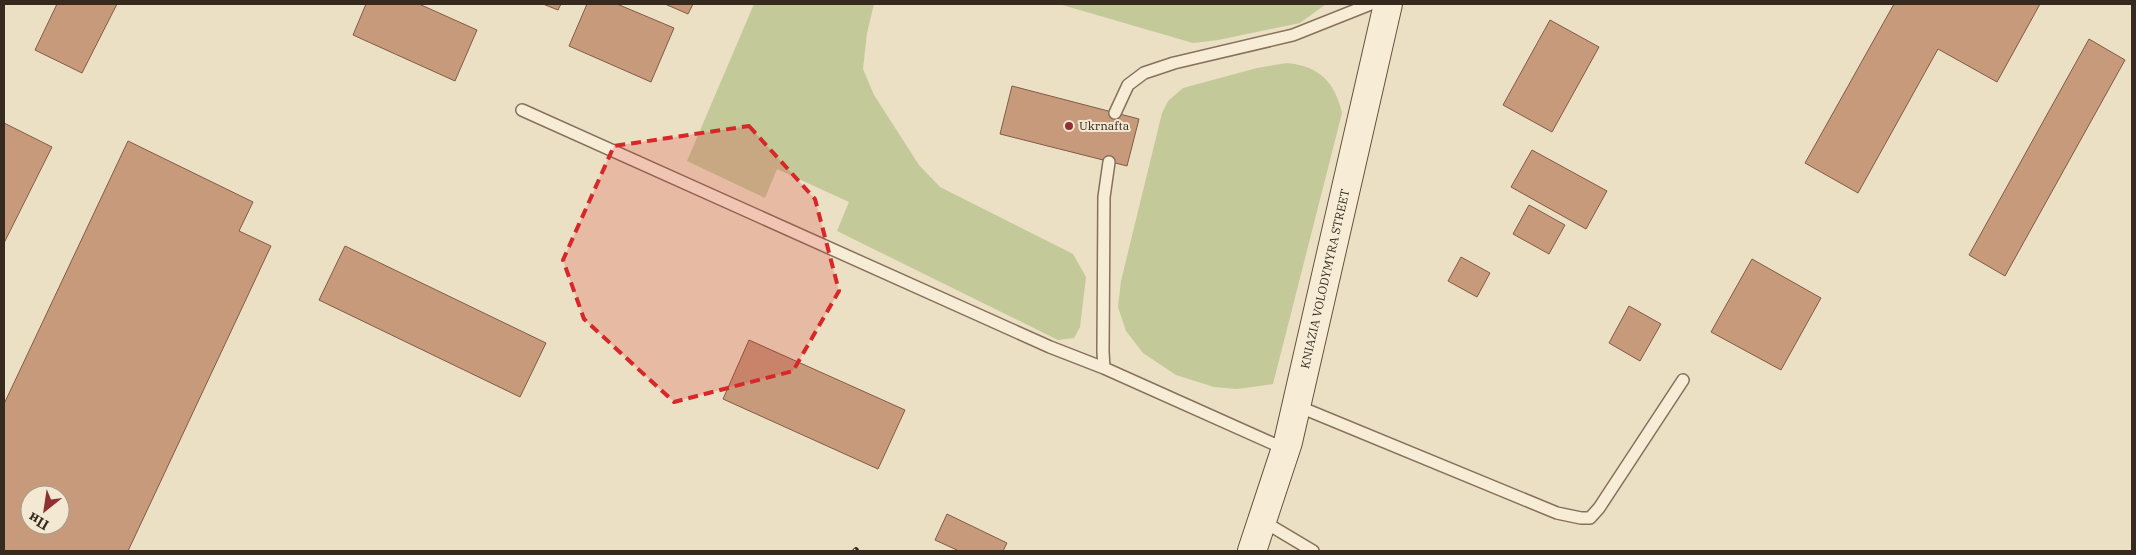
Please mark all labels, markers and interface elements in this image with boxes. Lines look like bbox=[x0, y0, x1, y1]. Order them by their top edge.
place label: Ukrnafta bbox=[1079, 118, 1130, 133]
marker: Ukrnafta bbox=[1063, 120, 1075, 132]
street label: KNIAZIA VOLODYMYRA STREET bbox=[1297, 187, 1353, 370]
north arrow bbox=[20, 485, 70, 535]
text: Пн bbox=[25, 508, 52, 534]

